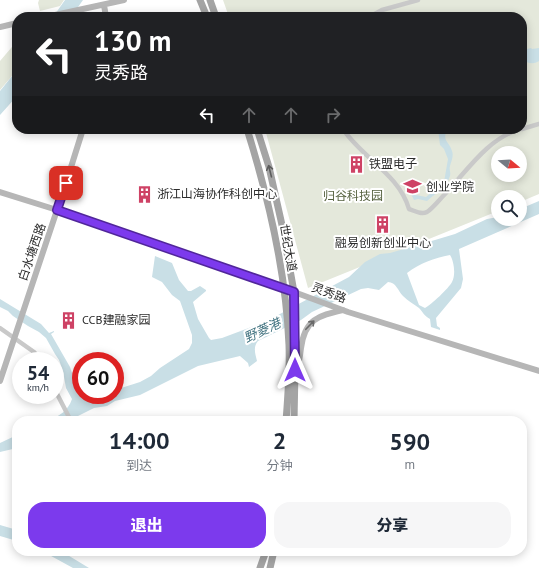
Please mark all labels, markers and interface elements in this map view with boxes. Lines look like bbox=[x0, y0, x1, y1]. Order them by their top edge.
text: 130 m bbox=[94, 22, 171, 59]
icon: left bbox=[28, 28, 80, 80]
text: 灵秀路 bbox=[94, 61, 148, 84]
icon: left bbox=[196, 104, 218, 126]
icon: ahead bbox=[238, 104, 260, 126]
icon: ahead bbox=[280, 104, 302, 126]
icon: right bbox=[322, 104, 344, 126]
north arrow bbox=[491, 146, 527, 182]
map controls bbox=[491, 146, 527, 226]
building icon: 铁盟电子 bbox=[346, 154, 366, 174]
place label: 铁盟电子 bbox=[369, 156, 417, 171]
one-way arrow bbox=[266, 165, 273, 178]
pin bbox=[49, 166, 83, 200]
icon: arrive bbox=[55, 172, 77, 194]
school or university icon: 创业学院 bbox=[403, 177, 423, 197]
place label: 创业学院 bbox=[426, 179, 474, 194]
building icon: 浙江山海协作科创中心 bbox=[134, 184, 154, 204]
place label: 浙江山海协作科创中心 bbox=[157, 186, 277, 201]
park label: 归谷科技园 bbox=[323, 188, 383, 203]
button: search bbox=[491, 190, 527, 226]
building icon: 融易创新创业中心 bbox=[373, 214, 393, 234]
street label: 白水塘西路 bbox=[15, 221, 48, 283]
street label: 世纪大道 bbox=[277, 223, 300, 273]
place label: 融易创新创业中心 bbox=[335, 235, 431, 250]
street label: 灵秀路 bbox=[310, 279, 349, 306]
building icon: CCB建融家园 bbox=[59, 310, 79, 330]
place label: CCB建融家园 bbox=[82, 312, 150, 327]
water label: 野菱港 bbox=[241, 314, 285, 346]
one-way arrow bbox=[305, 320, 315, 329]
position arrow bbox=[274, 349, 316, 391]
speed limit sign: 60 bbox=[72, 352, 124, 404]
text: 54 bbox=[27, 360, 49, 386]
text: km/h bbox=[27, 381, 49, 394]
text: 14:00 bbox=[109, 425, 170, 456]
text: 2 bbox=[273, 425, 286, 456]
text: 590 bbox=[389, 426, 430, 457]
text: m bbox=[404, 456, 415, 473]
text: 到达 bbox=[126, 457, 152, 474]
text: 分钟 bbox=[267, 457, 293, 474]
button: 退出 bbox=[28, 502, 266, 548]
button: 分享 bbox=[274, 502, 511, 548]

